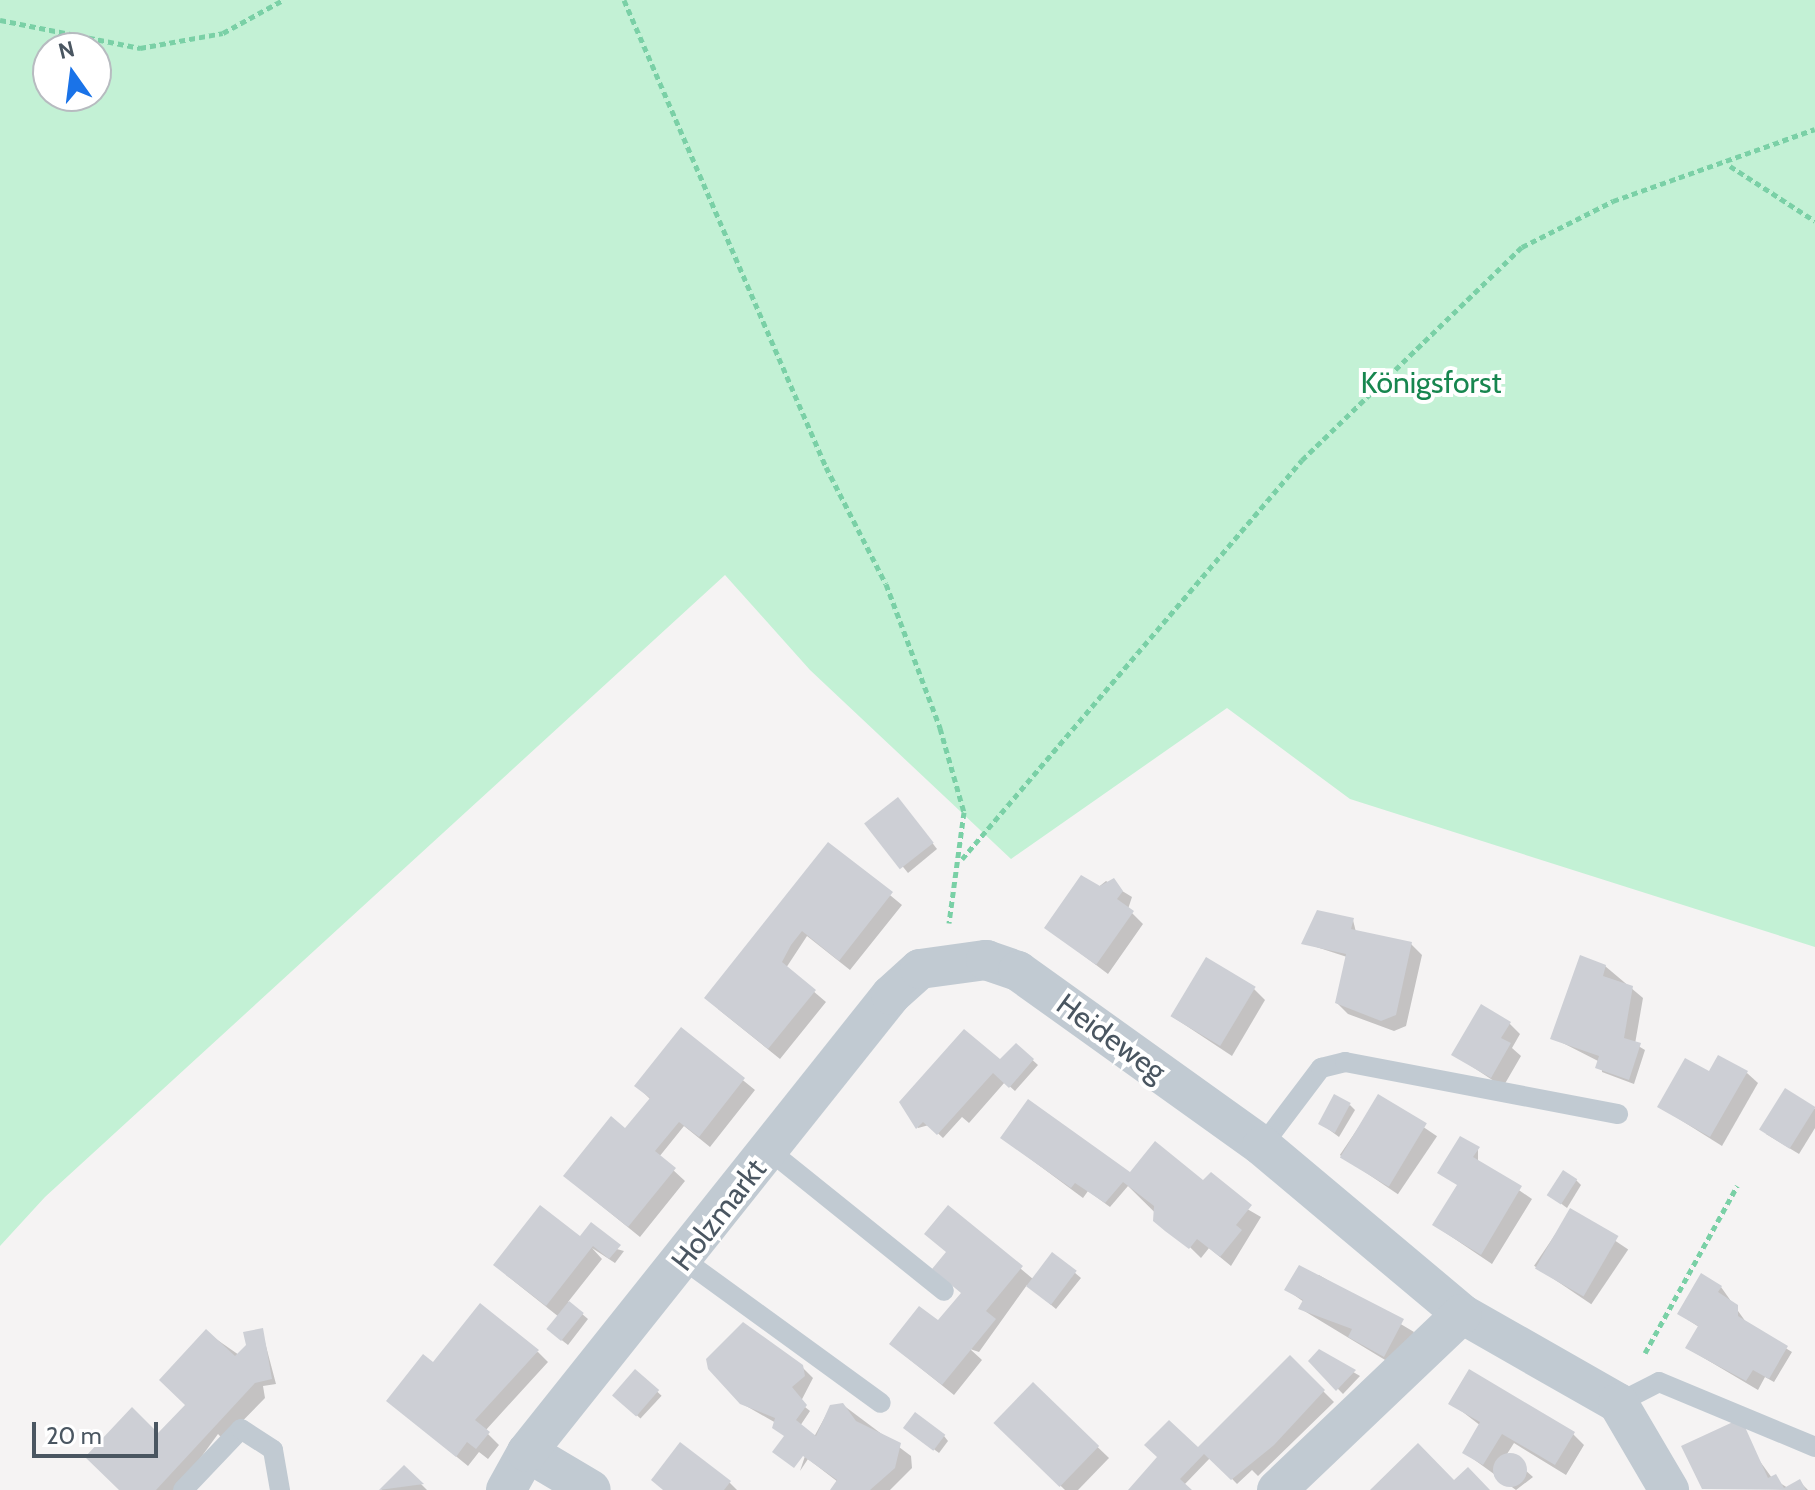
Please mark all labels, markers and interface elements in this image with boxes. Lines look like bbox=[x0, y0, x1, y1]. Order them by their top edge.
north arrow bbox=[32, 32, 112, 112]
text: N bbox=[56, 35, 77, 65]
park label: Königsforst bbox=[1360, 365, 1502, 401]
street label: Heideweg bbox=[1049, 986, 1173, 1090]
street label: Holzmarkt bbox=[664, 1152, 774, 1278]
scale bar bbox=[36, 1406, 162, 1456]
text: 20 m bbox=[46, 1421, 102, 1450]

